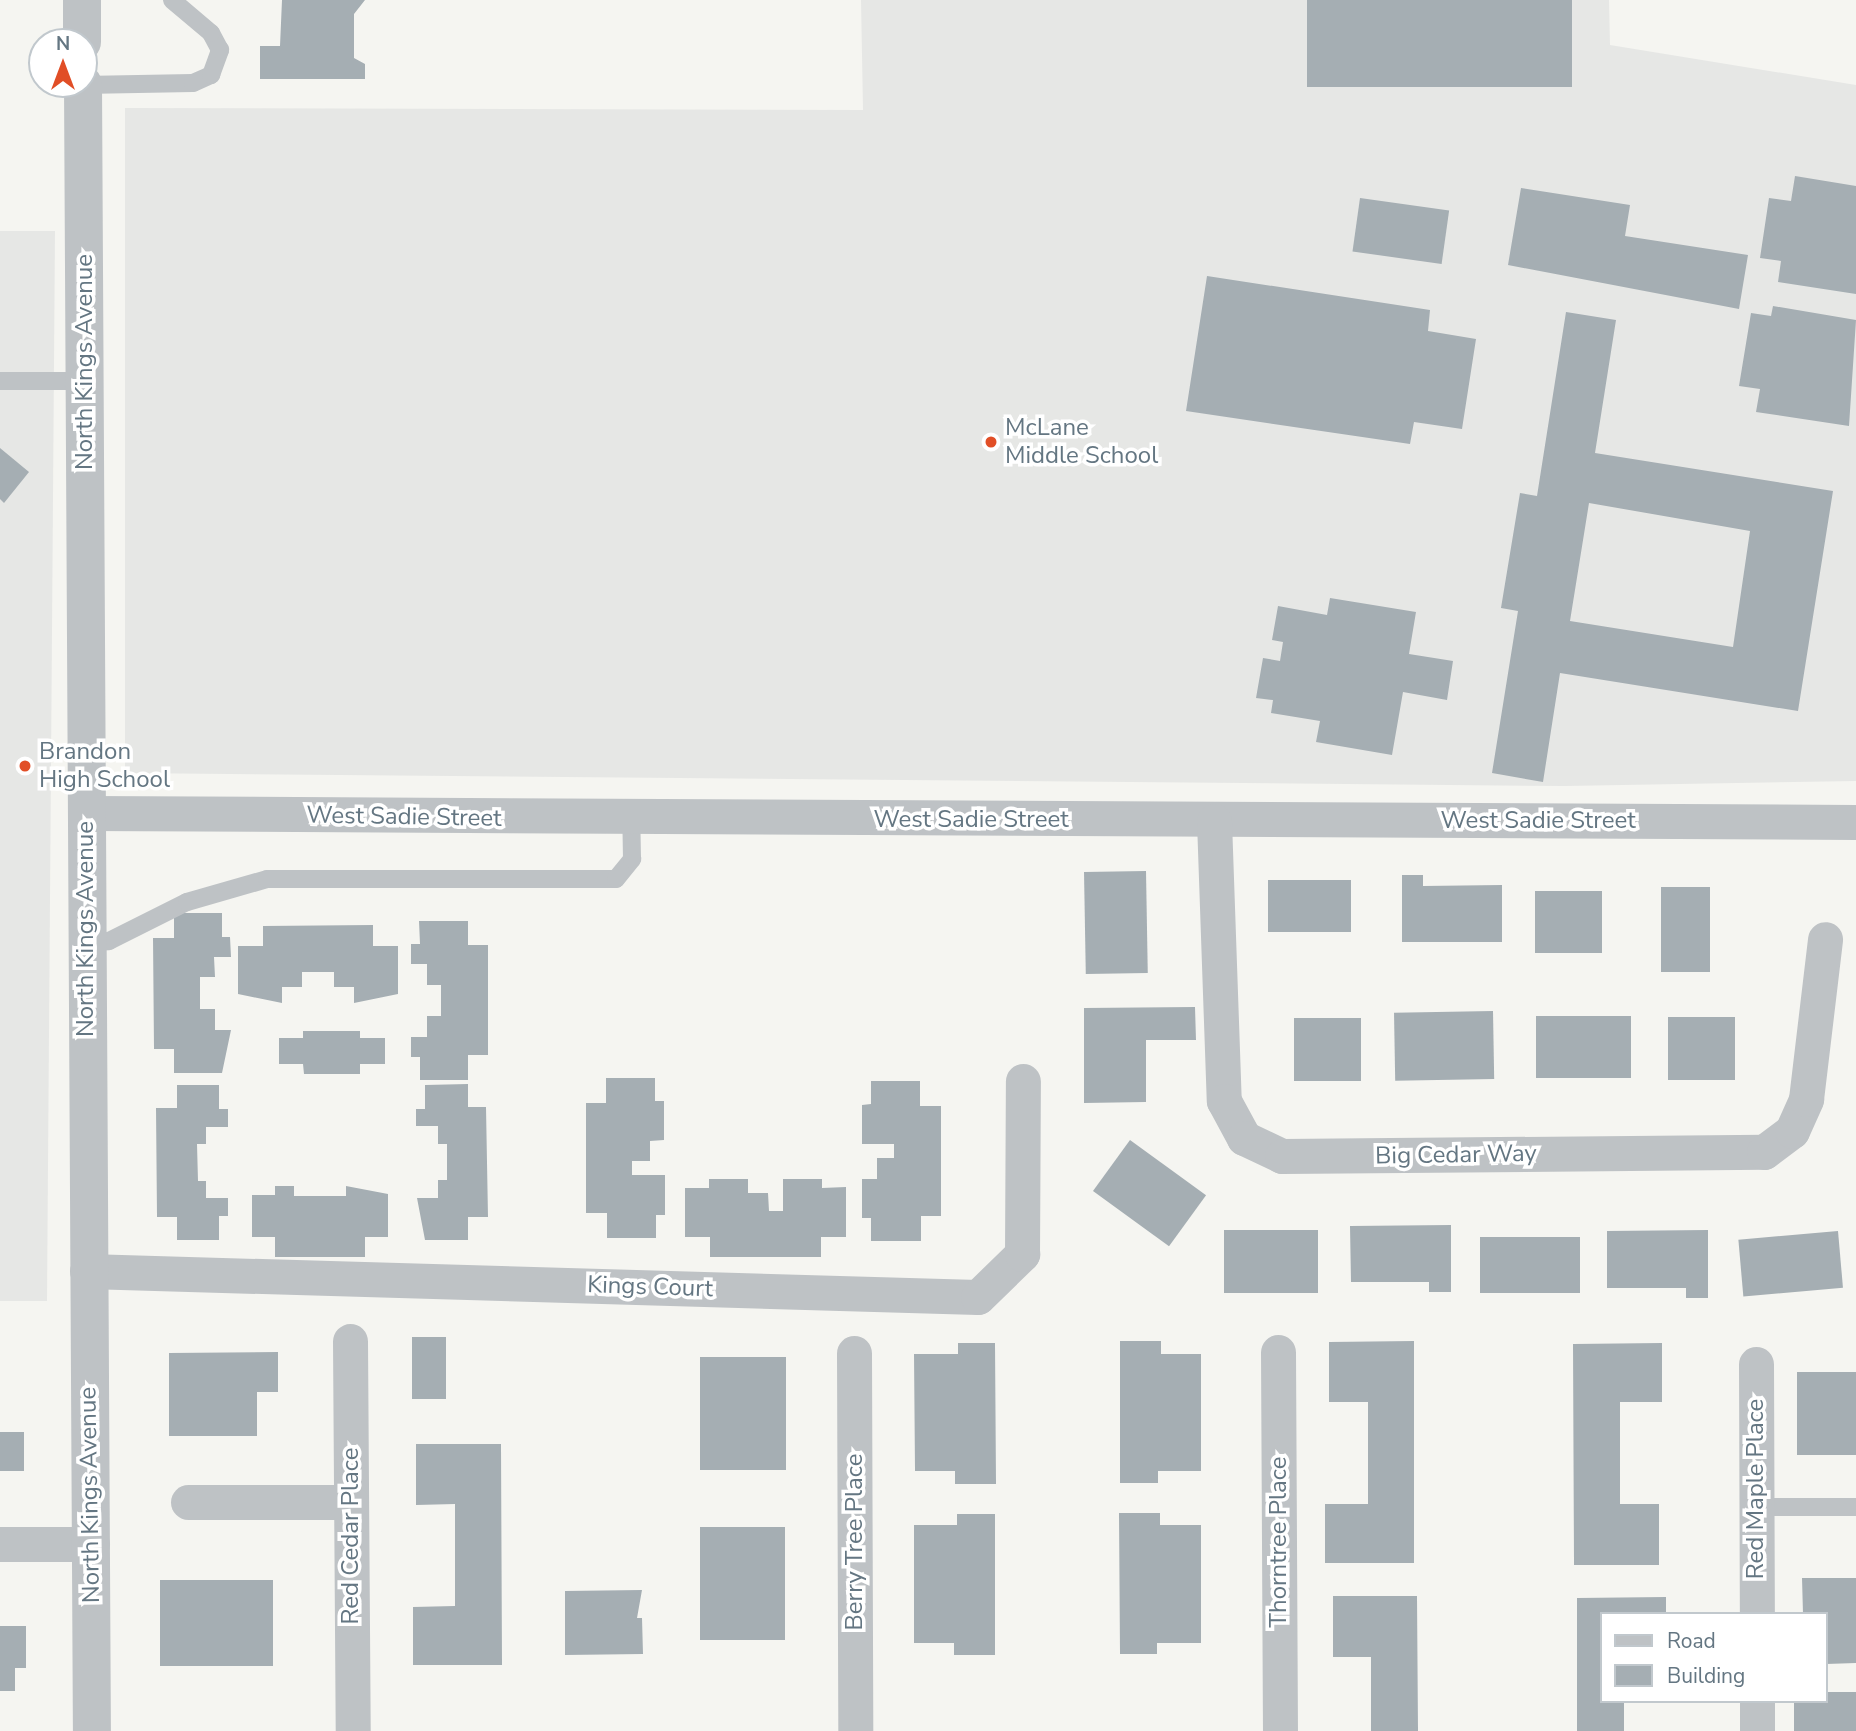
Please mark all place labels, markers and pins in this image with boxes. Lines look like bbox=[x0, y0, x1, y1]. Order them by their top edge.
place label: McLane Middle School bbox=[1005, 414, 1158, 470]
marker: McLane Middle School bbox=[983, 434, 999, 450]
place label: Brandon High School bbox=[39, 738, 170, 794]
marker: Brandon High School bbox=[17, 758, 33, 774]

